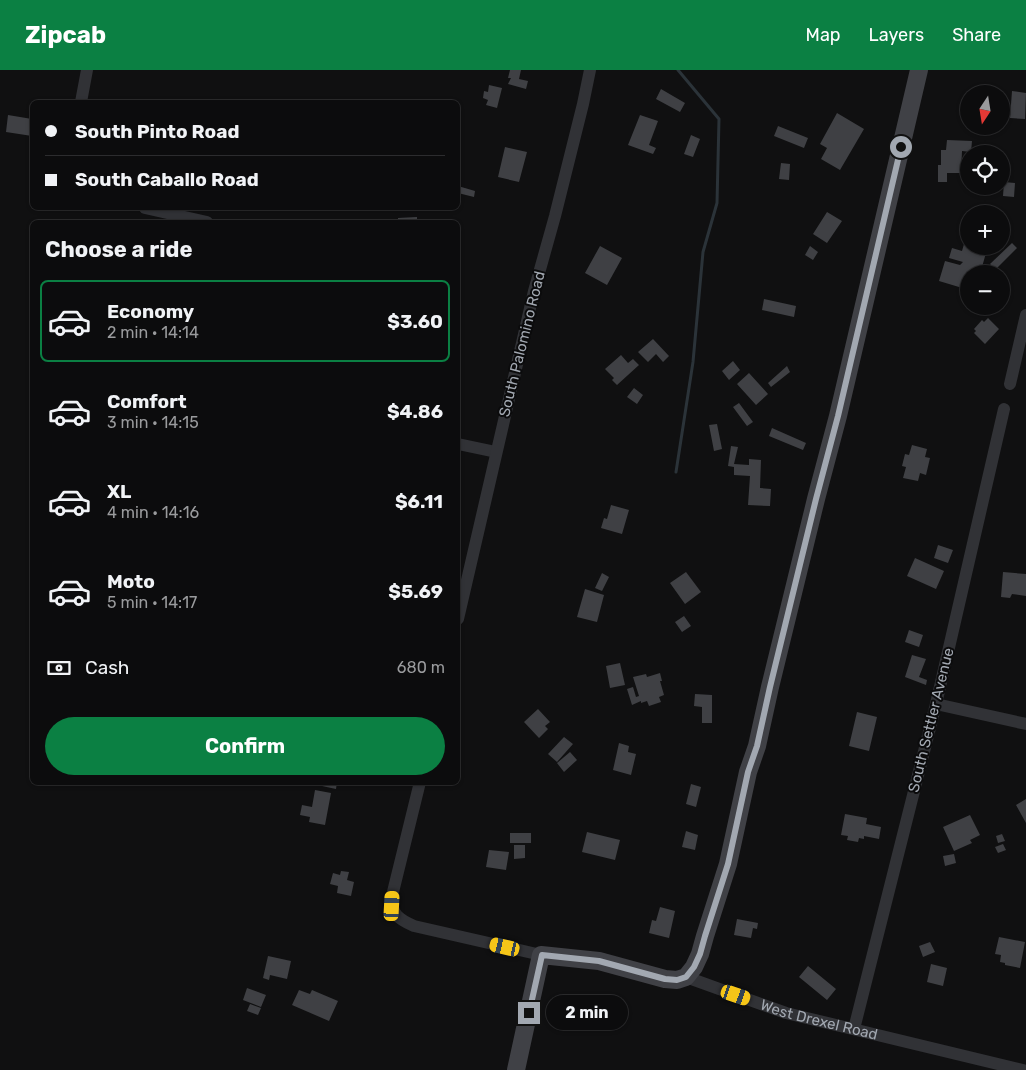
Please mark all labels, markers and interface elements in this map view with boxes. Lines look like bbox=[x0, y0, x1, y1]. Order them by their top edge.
text: Zipcab bbox=[25, 21, 106, 49]
text: Map bbox=[806, 24, 841, 46]
text: Layers bbox=[869, 24, 924, 46]
text: Share bbox=[952, 24, 1001, 46]
north arrow bbox=[960, 85, 1010, 135]
map controls bbox=[960, 85, 1010, 315]
text: South Pinto Road bbox=[75, 120, 239, 143]
route start bbox=[890, 136, 912, 158]
button: locate bbox=[960, 145, 1010, 195]
text: South Caballo Road bbox=[75, 168, 259, 191]
button: + bbox=[960, 205, 1010, 255]
text: Choose a ride bbox=[45, 236, 192, 263]
button: − bbox=[960, 265, 1010, 315]
street label: South Palomino Road bbox=[495, 269, 549, 419]
icon: car bbox=[47, 299, 92, 344]
text: Economy bbox=[107, 300, 194, 323]
text: $3.60 bbox=[387, 310, 443, 333]
text: 2 min · 14:14 bbox=[107, 323, 199, 342]
icon: car bbox=[47, 389, 92, 434]
text: Comfort bbox=[107, 390, 187, 413]
text: $4.86 bbox=[387, 400, 443, 423]
text: 3 min · 14:15 bbox=[107, 413, 199, 432]
icon: car bbox=[47, 479, 92, 524]
text: XL bbox=[107, 480, 131, 503]
text: $6.11 bbox=[395, 490, 443, 513]
text: 4 min · 14:16 bbox=[107, 503, 199, 522]
icon: car bbox=[47, 569, 92, 614]
text: Moto bbox=[107, 570, 155, 593]
text: $5.69 bbox=[388, 580, 443, 603]
text: 5 min · 14:17 bbox=[107, 593, 197, 612]
street label: South Settler Avenue bbox=[904, 646, 958, 794]
icon: cash bbox=[45, 654, 73, 682]
text: Cash bbox=[85, 656, 129, 679]
text: 680 m bbox=[397, 658, 445, 677]
button: Confirm bbox=[45, 717, 445, 775]
car bbox=[383, 891, 400, 921]
car bbox=[488, 936, 521, 958]
car bbox=[719, 983, 752, 1007]
callout: 2 min bbox=[546, 996, 629, 1030]
street label: West Drexel Road bbox=[758, 996, 880, 1044]
route end bbox=[518, 1002, 540, 1024]
text: 2 min bbox=[565, 1003, 609, 1022]

